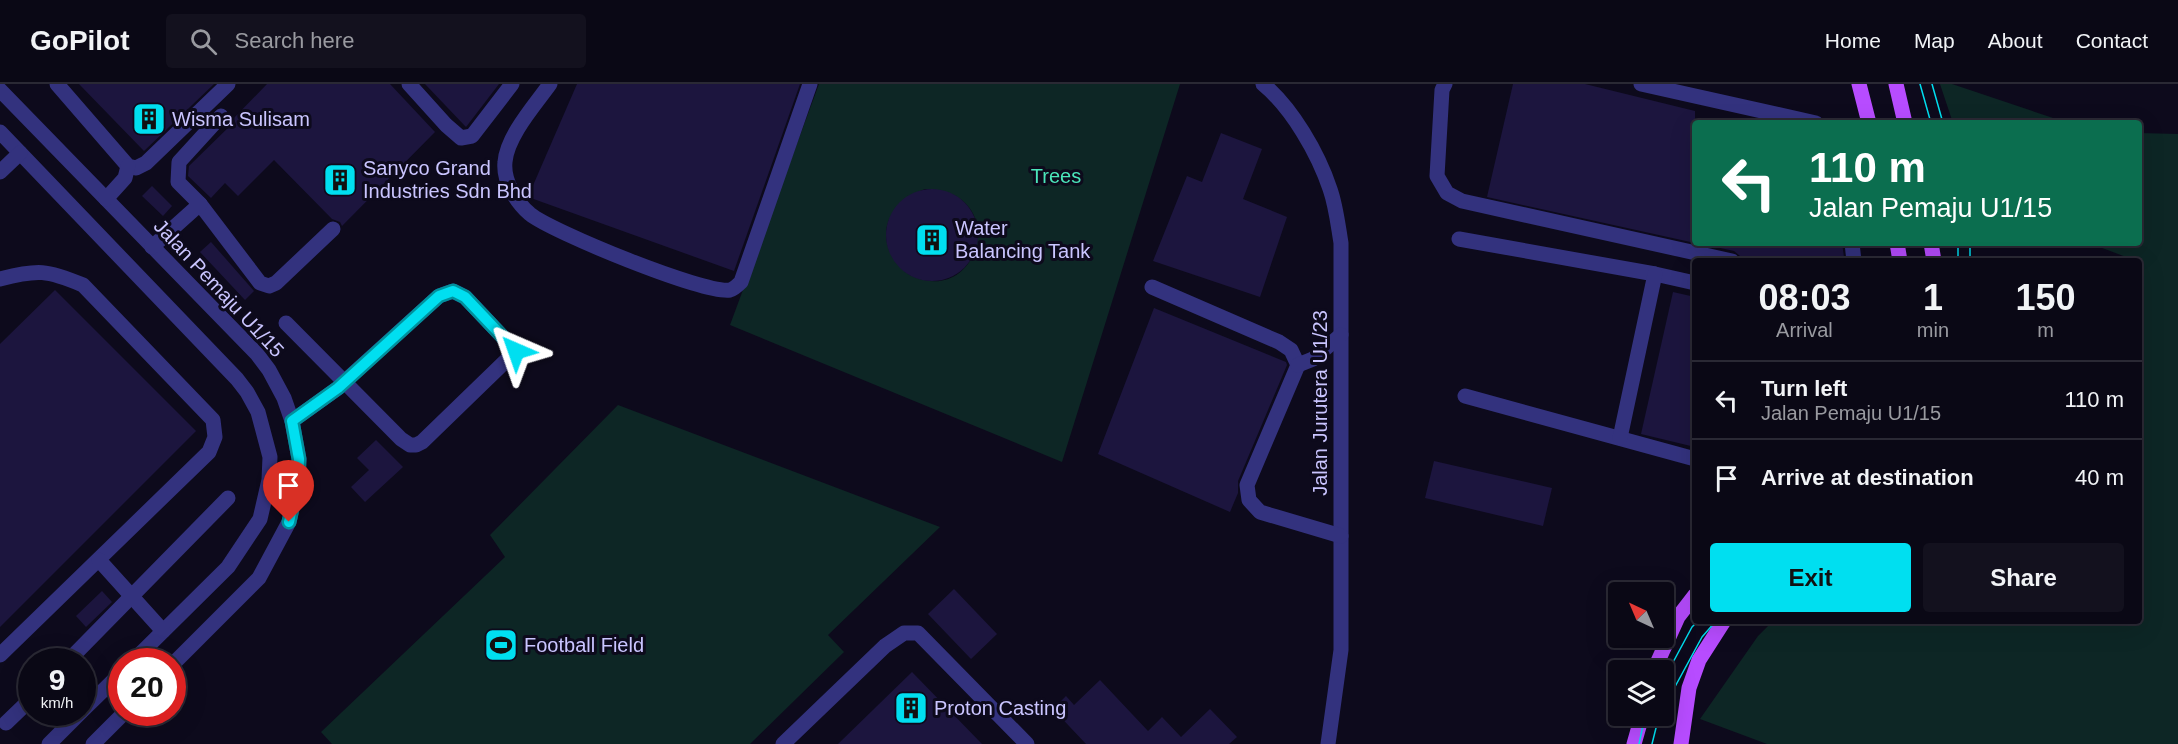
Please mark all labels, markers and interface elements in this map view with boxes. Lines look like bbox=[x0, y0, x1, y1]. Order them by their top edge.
search box bbox=[166, 14, 586, 68]
text: GoPilot bbox=[30, 25, 130, 56]
icon: search bbox=[187, 25, 220, 58]
text: Search here bbox=[235, 28, 354, 53]
text: Home bbox=[1825, 29, 1881, 52]
text: Map bbox=[1914, 29, 1955, 52]
text: About bbox=[1988, 29, 2043, 52]
text: Contact bbox=[2076, 29, 2148, 52]
building icon: Wisma Sulisam bbox=[131, 101, 167, 137]
place label: Wisma Sulisam bbox=[172, 108, 310, 130]
icon: left bbox=[1710, 144, 1788, 222]
text: 110 m bbox=[1809, 144, 1926, 191]
place label: Sanyco Grand Industries Sdn Bhd bbox=[363, 157, 532, 202]
building icon: Sanyco Grand Industries Sdn Bhd bbox=[322, 162, 358, 198]
park label: Trees bbox=[1031, 165, 1081, 187]
text: Jalan Pemaju U1/15 bbox=[1809, 193, 2052, 223]
street label: Jalan Pemaju U1/15 bbox=[150, 215, 288, 361]
place label: Water Balancing Tank bbox=[955, 217, 1091, 262]
building icon: Water Balancing Tank bbox=[914, 222, 950, 258]
text: 08:03 bbox=[1758, 277, 1850, 318]
text: 1 bbox=[1923, 277, 1943, 318]
text: 150 bbox=[2015, 277, 2076, 318]
street label: Jalan Jurutera U1/23 bbox=[1309, 310, 1331, 496]
position arrow bbox=[484, 319, 548, 383]
text: Arrival bbox=[1776, 319, 1833, 341]
text: min bbox=[1917, 319, 1949, 341]
text: m bbox=[2037, 319, 2054, 341]
text: Turn left bbox=[1761, 376, 1847, 401]
icon: left bbox=[1710, 384, 1743, 417]
text: 110 m bbox=[2064, 387, 2124, 412]
text: Jalan Pemaju U1/15 bbox=[1761, 402, 1941, 424]
pin bbox=[263, 460, 314, 522]
icon: arrive bbox=[1710, 462, 1743, 495]
text: Arrive at destination bbox=[1761, 465, 1974, 490]
text: 40 m bbox=[2075, 465, 2124, 490]
icon: arrive bbox=[272, 469, 305, 502]
button: Exit bbox=[1710, 543, 1911, 612]
button: Share bbox=[1923, 543, 2124, 612]
north arrow bbox=[1608, 582, 1674, 648]
map controls bbox=[1608, 582, 1674, 726]
sports icon: Football Field bbox=[483, 627, 519, 663]
place label: Football Field bbox=[524, 634, 644, 656]
speed limit sign: 20 bbox=[108, 648, 186, 726]
button: layers bbox=[1608, 660, 1674, 726]
text: 9 bbox=[49, 663, 65, 696]
building icon: Proton Casting bbox=[893, 690, 929, 726]
text: km/h bbox=[41, 694, 73, 711]
place label: Proton Casting bbox=[934, 697, 1066, 719]

